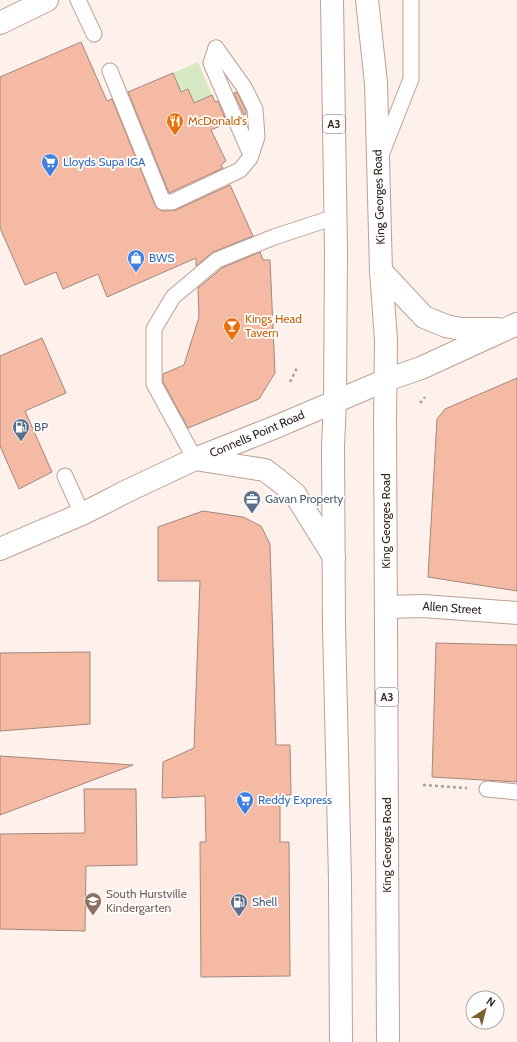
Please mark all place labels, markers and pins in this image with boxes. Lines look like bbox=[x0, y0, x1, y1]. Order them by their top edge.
restaurant icon: McDonald's bbox=[165, 111, 185, 136]
place label: McDonald's bbox=[188, 113, 247, 128]
supermarket icon: Lloyds Supa IGA bbox=[40, 152, 60, 177]
place label: Lloyds Supa IGA bbox=[63, 154, 146, 169]
shop icon: BWS bbox=[126, 248, 146, 273]
place label: BWS bbox=[149, 250, 174, 265]
place label: Kings Head Tavern bbox=[245, 311, 302, 340]
bar icon: Kings Head Tavern bbox=[222, 316, 242, 341]
fuel station icon: BP bbox=[11, 417, 31, 442]
place label: BP bbox=[34, 419, 48, 434]
office icon: Gavan Property bbox=[242, 489, 262, 514]
place label: Gavan Property bbox=[265, 491, 343, 506]
supermarket icon: Reddy Express bbox=[235, 790, 255, 815]
place label: Reddy Express bbox=[258, 792, 332, 807]
place label: South Hurstville Kindergarten bbox=[106, 886, 187, 915]
school or university icon: South Hurstville Kindergarten bbox=[83, 891, 103, 916]
fuel station icon: Shell bbox=[229, 892, 249, 917]
place label: Shell bbox=[252, 894, 277, 909]

